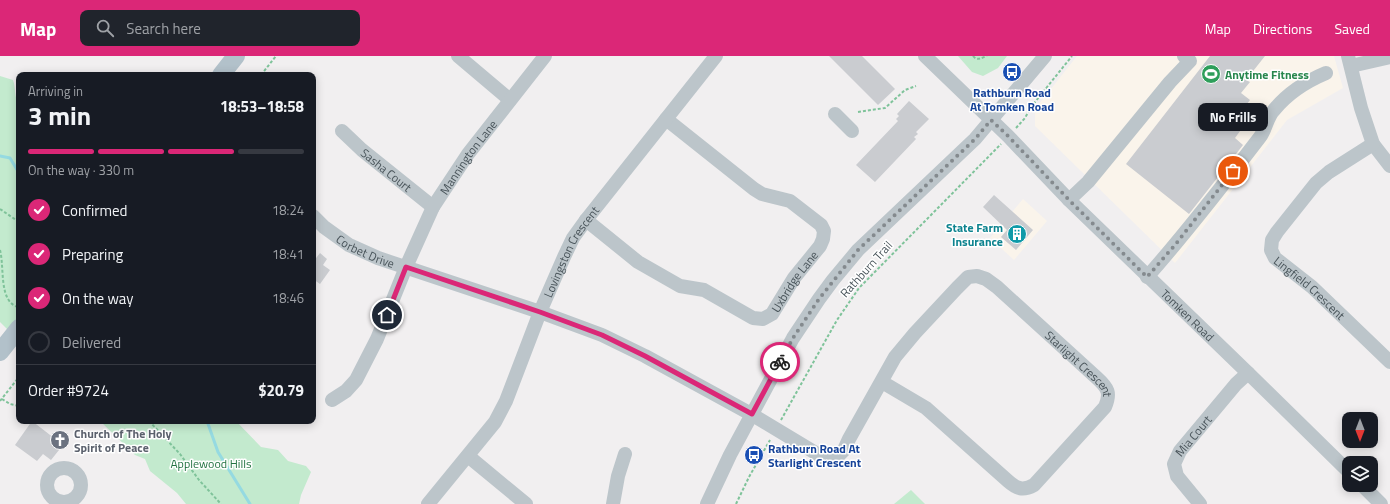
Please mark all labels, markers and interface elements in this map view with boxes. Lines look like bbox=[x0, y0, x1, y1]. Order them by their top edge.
search box bbox=[80, 10, 360, 46]
text: Map bbox=[20, 14, 56, 43]
icon: search bbox=[94, 17, 116, 39]
text: Search here bbox=[126, 17, 201, 40]
text: Map bbox=[1205, 18, 1231, 39]
text: Directions bbox=[1253, 18, 1312, 39]
text: Saved bbox=[1334, 18, 1370, 39]
bus stop icon: Rathburn Road At Tomken Road bbox=[1001, 61, 1023, 83]
sports icon: Anytime Fitness bbox=[1200, 63, 1222, 85]
place label: Anytime Fitness bbox=[1225, 65, 1309, 84]
text: Arriving in bbox=[28, 81, 83, 101]
place label: Rathburn Road At Tomken Road bbox=[970, 83, 1054, 116]
text: 18:53–18:58 bbox=[220, 95, 304, 118]
text: 3 min bbox=[28, 96, 91, 135]
callout: No Frills bbox=[1198, 103, 1268, 131]
text: No Frills bbox=[1210, 107, 1256, 127]
street label: Mannington Lane bbox=[434, 115, 501, 198]
street label: Sasha Court bbox=[357, 143, 417, 197]
pin bbox=[1216, 154, 1250, 188]
text: On the way · 330 m bbox=[28, 160, 134, 180]
icon: bag bbox=[1222, 160, 1244, 182]
icon: check bbox=[28, 199, 50, 221]
text: Confirmed bbox=[62, 199, 127, 222]
text: 18:24 bbox=[272, 200, 304, 220]
street label: Lovingston Crescent bbox=[538, 201, 604, 300]
place label: State Farm Insurance bbox=[946, 218, 1003, 251]
building icon: State Farm Insurance bbox=[1006, 223, 1028, 245]
street label: Corbet Drive bbox=[332, 229, 397, 272]
street label: Rathburn Trail bbox=[835, 236, 897, 302]
icon: check bbox=[28, 243, 50, 265]
text: Preparing bbox=[62, 243, 123, 266]
text: 18:41 bbox=[272, 244, 304, 264]
street label: Uxbridge Lane bbox=[766, 246, 822, 316]
street label: Lingfield Crescent bbox=[1270, 251, 1351, 325]
street label: Tomken Road bbox=[1157, 284, 1219, 345]
icon: check bbox=[28, 287, 50, 309]
text: On the way bbox=[62, 287, 134, 310]
text: 18:46 bbox=[272, 288, 304, 308]
pin bbox=[370, 298, 404, 332]
icon: home bbox=[376, 304, 398, 326]
street label: Starlight Crescent bbox=[1041, 326, 1118, 398]
text: Delivered bbox=[62, 331, 121, 354]
courier bbox=[760, 342, 800, 382]
icon: bike bbox=[769, 351, 791, 373]
text: Order #9724 bbox=[28, 379, 109, 402]
text: $20.79 bbox=[258, 379, 304, 402]
street label: Mia Court bbox=[1170, 410, 1216, 460]
north arrow bbox=[1342, 412, 1378, 448]
map controls bbox=[1342, 412, 1378, 492]
place label: Church of The Holy Spirit of Peace bbox=[74, 424, 172, 457]
church icon: Church of The Holy Spirit of Peace bbox=[49, 429, 71, 451]
place label: Rathburn Road At Starlight Crescent bbox=[768, 439, 862, 472]
bus stop icon: Rathburn Road At Starlight Crescent bbox=[743, 444, 765, 466]
park label: Applewood Hills bbox=[170, 454, 252, 473]
button: layers bbox=[1342, 456, 1378, 492]

